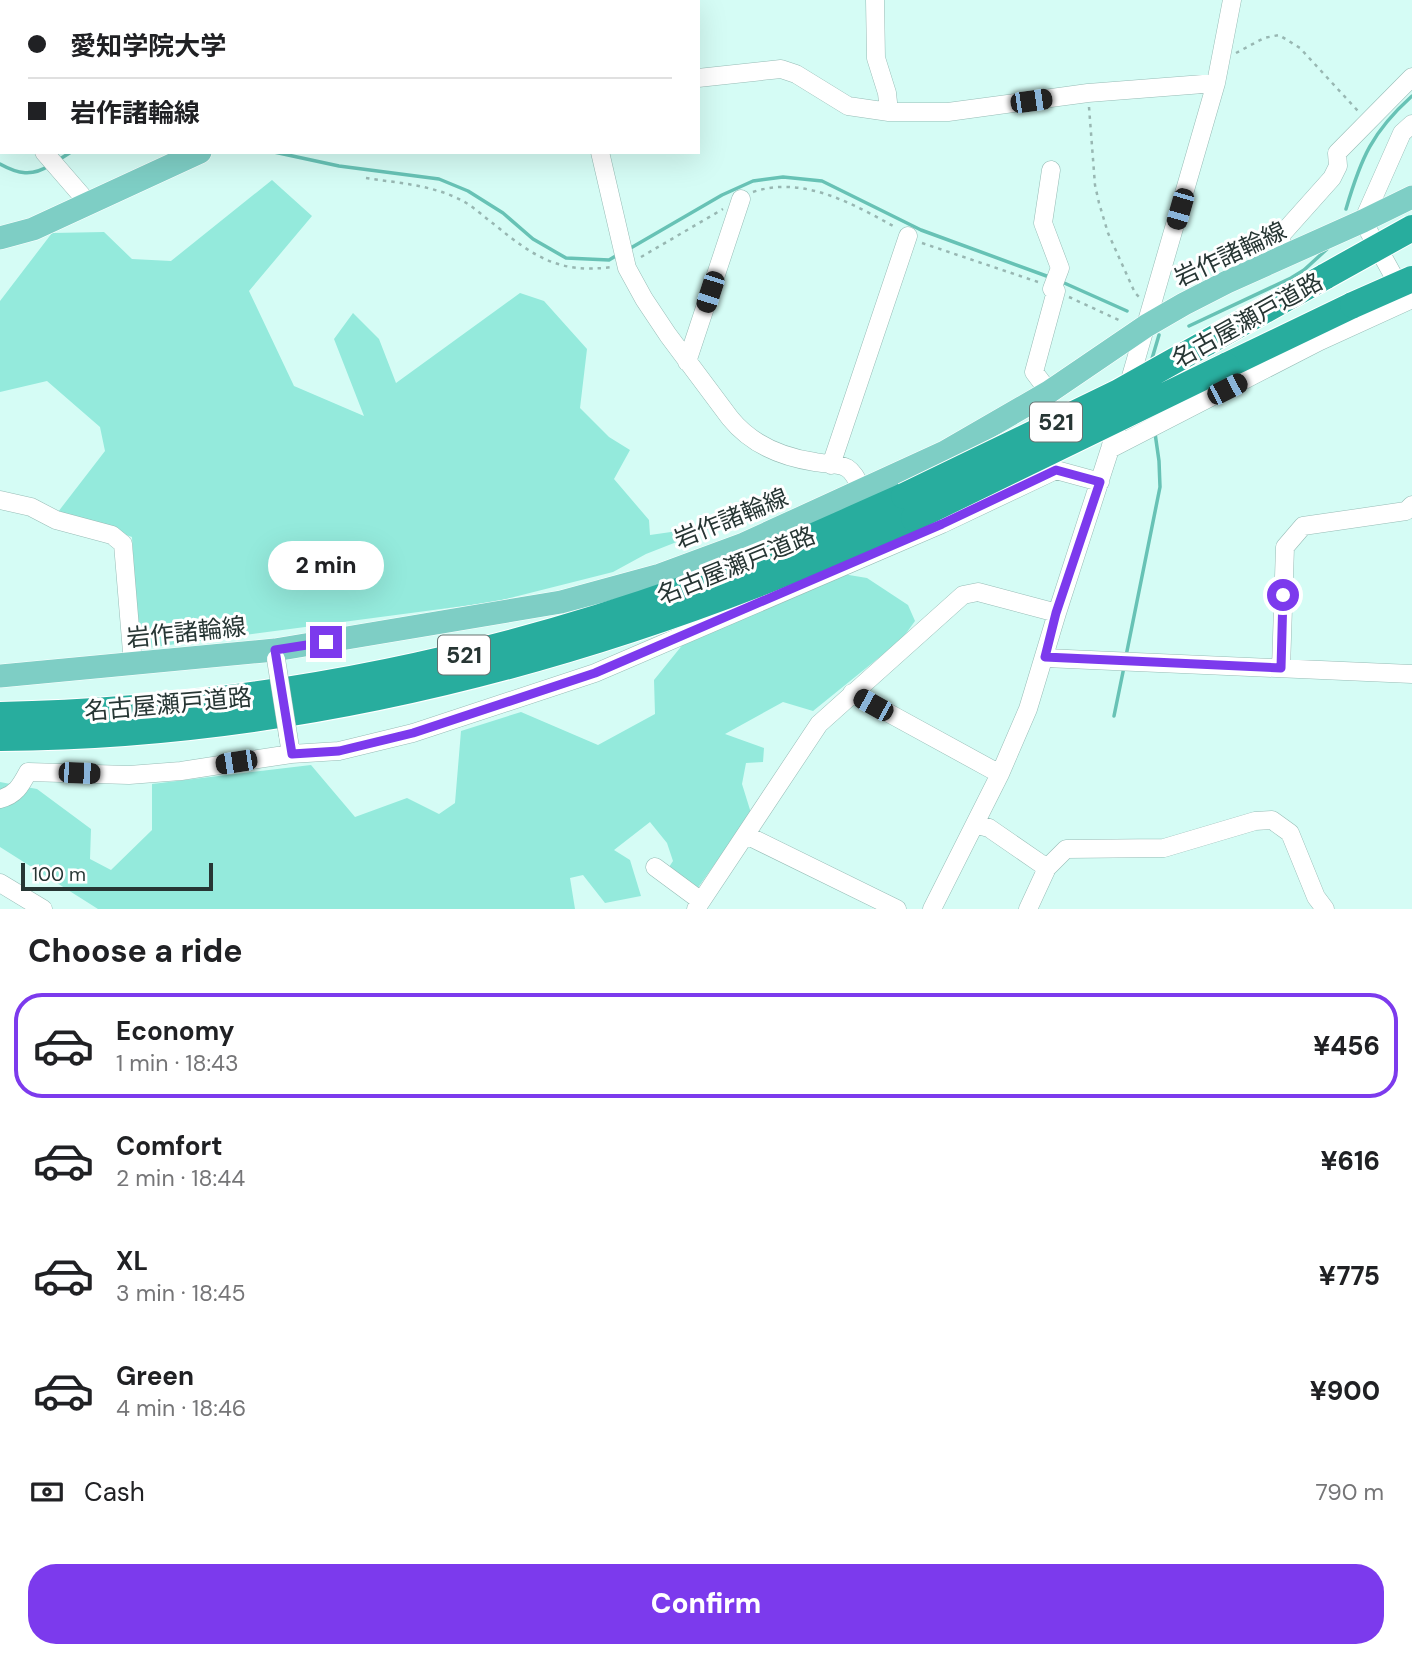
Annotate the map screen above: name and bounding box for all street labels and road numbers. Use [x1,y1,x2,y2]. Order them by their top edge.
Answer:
street label: 岩作諸輪線 [1169,215,1291,293]
street label: 名古屋瀬戸道路 [1166,266,1328,374]
road number: 521 [1030,402,1082,442]
street label: 岩作諸輪線 [670,481,792,555]
street label: 名古屋瀬戸道路 [652,519,820,611]
street label: 岩作諸輪線 [125,610,247,654]
road number: 521 [438,636,490,674]
street label: 名古屋瀬戸道路 [83,681,253,727]

